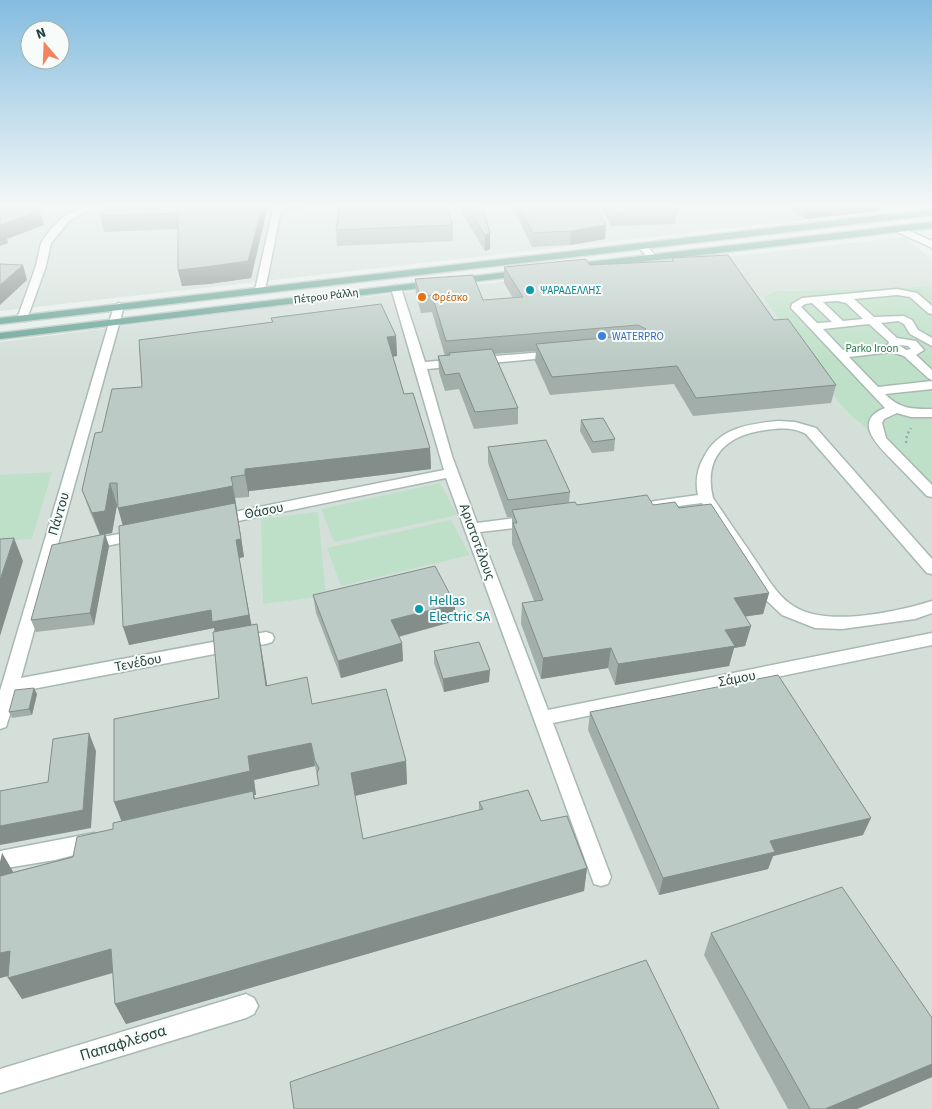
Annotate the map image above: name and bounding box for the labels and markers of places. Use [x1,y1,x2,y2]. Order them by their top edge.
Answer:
place label: ΨΑΡΑΔΕΛΛΗΣ [540,283,602,298]
marker: ΨΑΡΑΔΕΛΛΗΣ [524,284,536,296]
place label: Φρέσκο [432,290,468,305]
marker: Φρέσκο [416,291,428,303]
place label: WATERPRO [612,329,664,344]
marker: WATERPRO [596,330,608,342]
place label: Hellas Electric SA [429,591,491,627]
marker: Hellas Electric SA [413,603,425,615]

